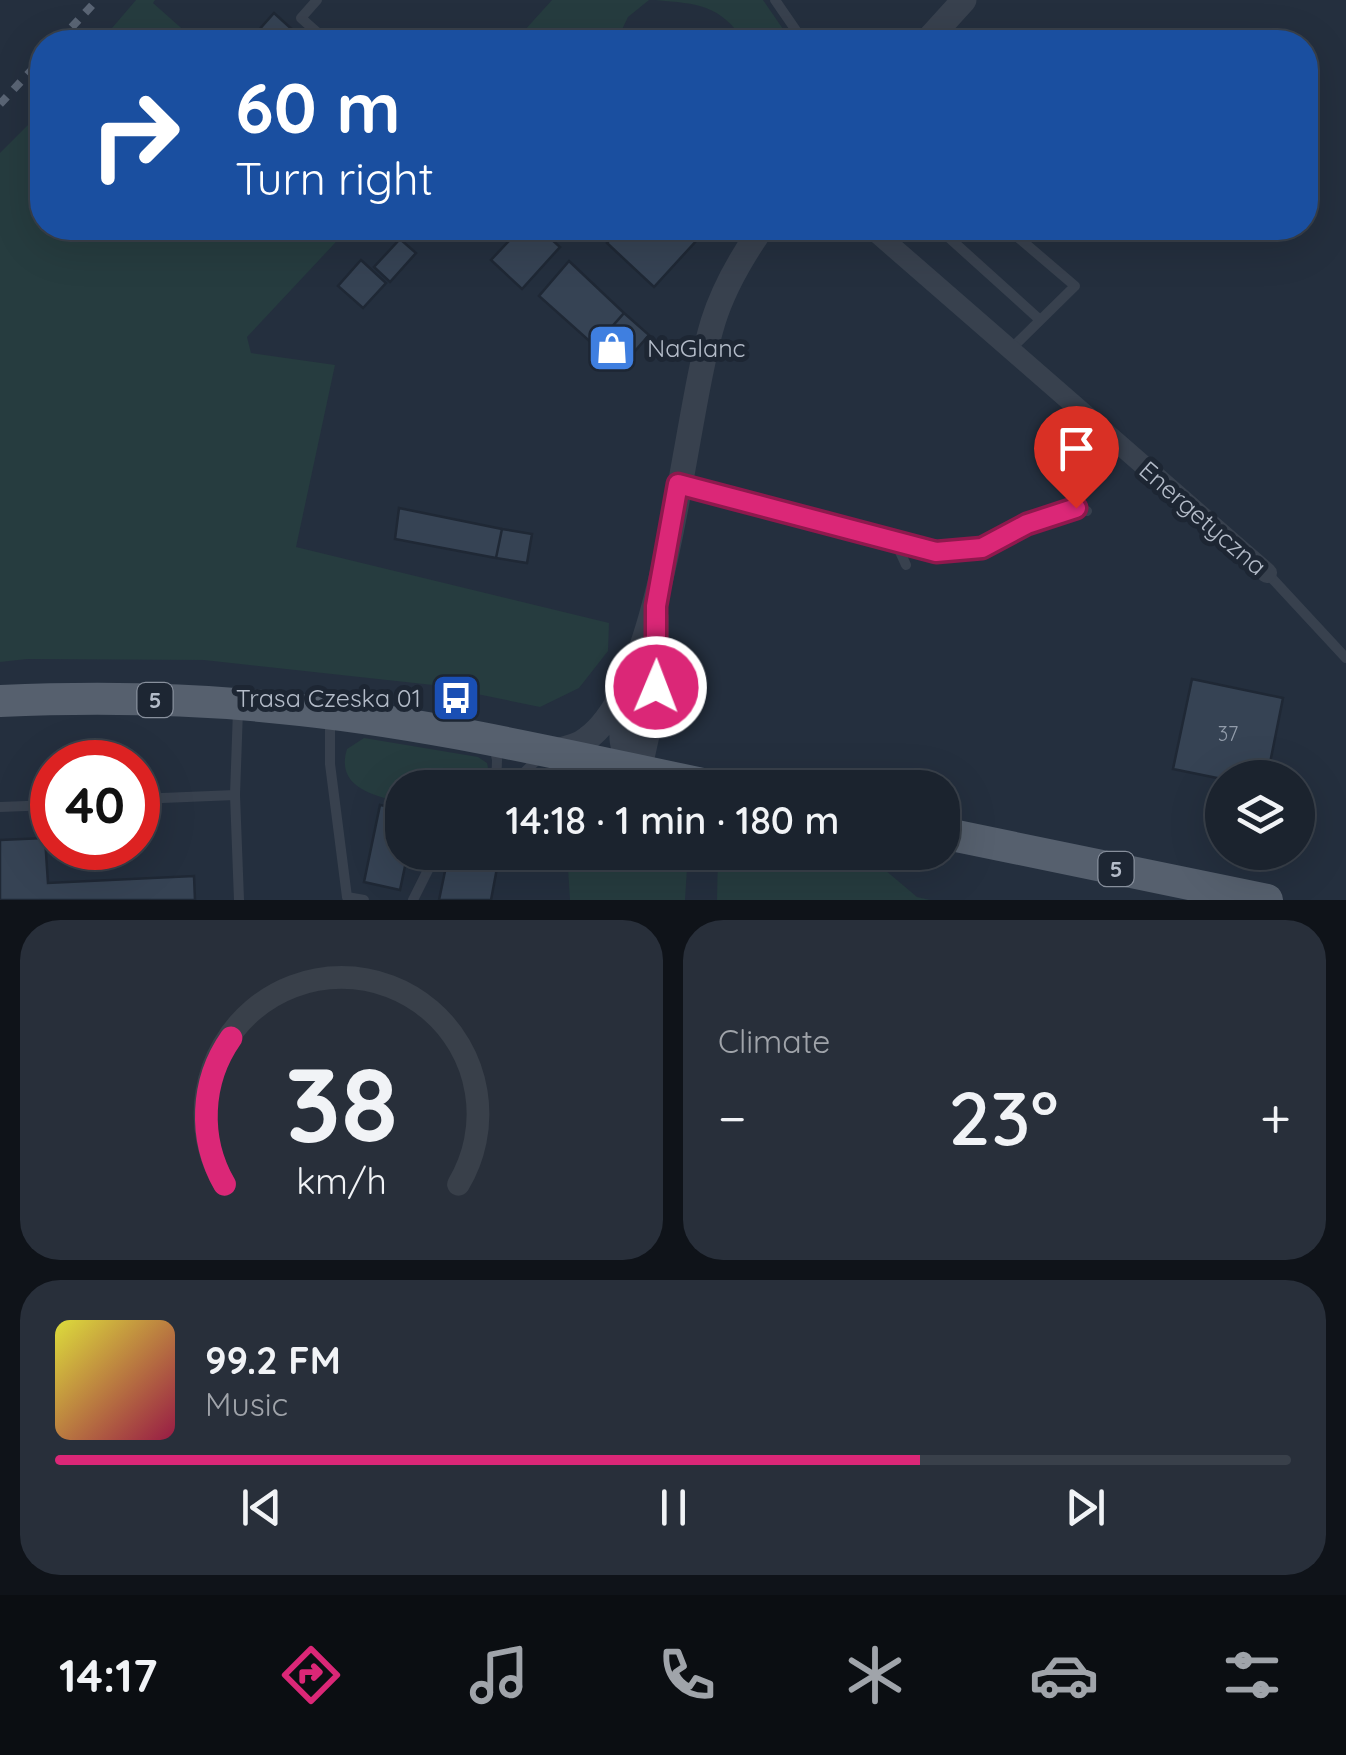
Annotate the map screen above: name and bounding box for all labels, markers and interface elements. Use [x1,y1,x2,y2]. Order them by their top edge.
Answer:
text: 60 m [235,63,401,151]
icon: right [70,70,200,200]
text: Turn right [235,150,434,206]
shop icon: NaGlanc [586,322,638,374]
place label: NaGlanc [647,332,746,363]
pin [1034,406,1119,509]
icon: arrive [1049,421,1104,476]
street label: Energetyczna [1133,454,1273,581]
position arrow [604,635,708,739]
bus stop icon: Trasa Czeska 01 [430,672,482,724]
place label: Trasa Czeska 01 [236,682,421,713]
road number: 5 [138,683,172,717]
house number: 37 [1218,721,1238,746]
speed limit sign: 40 [30,740,160,870]
map controls [1205,760,1315,870]
button: layers [1205,760,1315,870]
text: 14:18 · 1 min · 180 m [506,796,839,844]
road number: 5 [1098,852,1134,886]
text: Climate [718,1021,830,1061]
text: 38 [285,1038,398,1168]
text: 23° [948,1070,1058,1164]
text: − [718,1083,747,1152]
text: + [1260,1083,1291,1152]
text: km/h [296,1158,387,1203]
text: 99.2 FM [205,1336,341,1384]
text: Music [205,1384,288,1424]
icon: previous [234,1480,289,1535]
icon: pause [646,1480,701,1535]
icon: next [1058,1480,1113,1535]
icon: directions [276,1640,346,1710]
icon: music [464,1640,534,1710]
icon: phone [652,1640,722,1710]
icon: climate [840,1640,910,1710]
icon: car [1029,1640,1099,1710]
icon: filters [1217,1640,1287,1710]
text: 14:17 [59,1647,158,1703]

